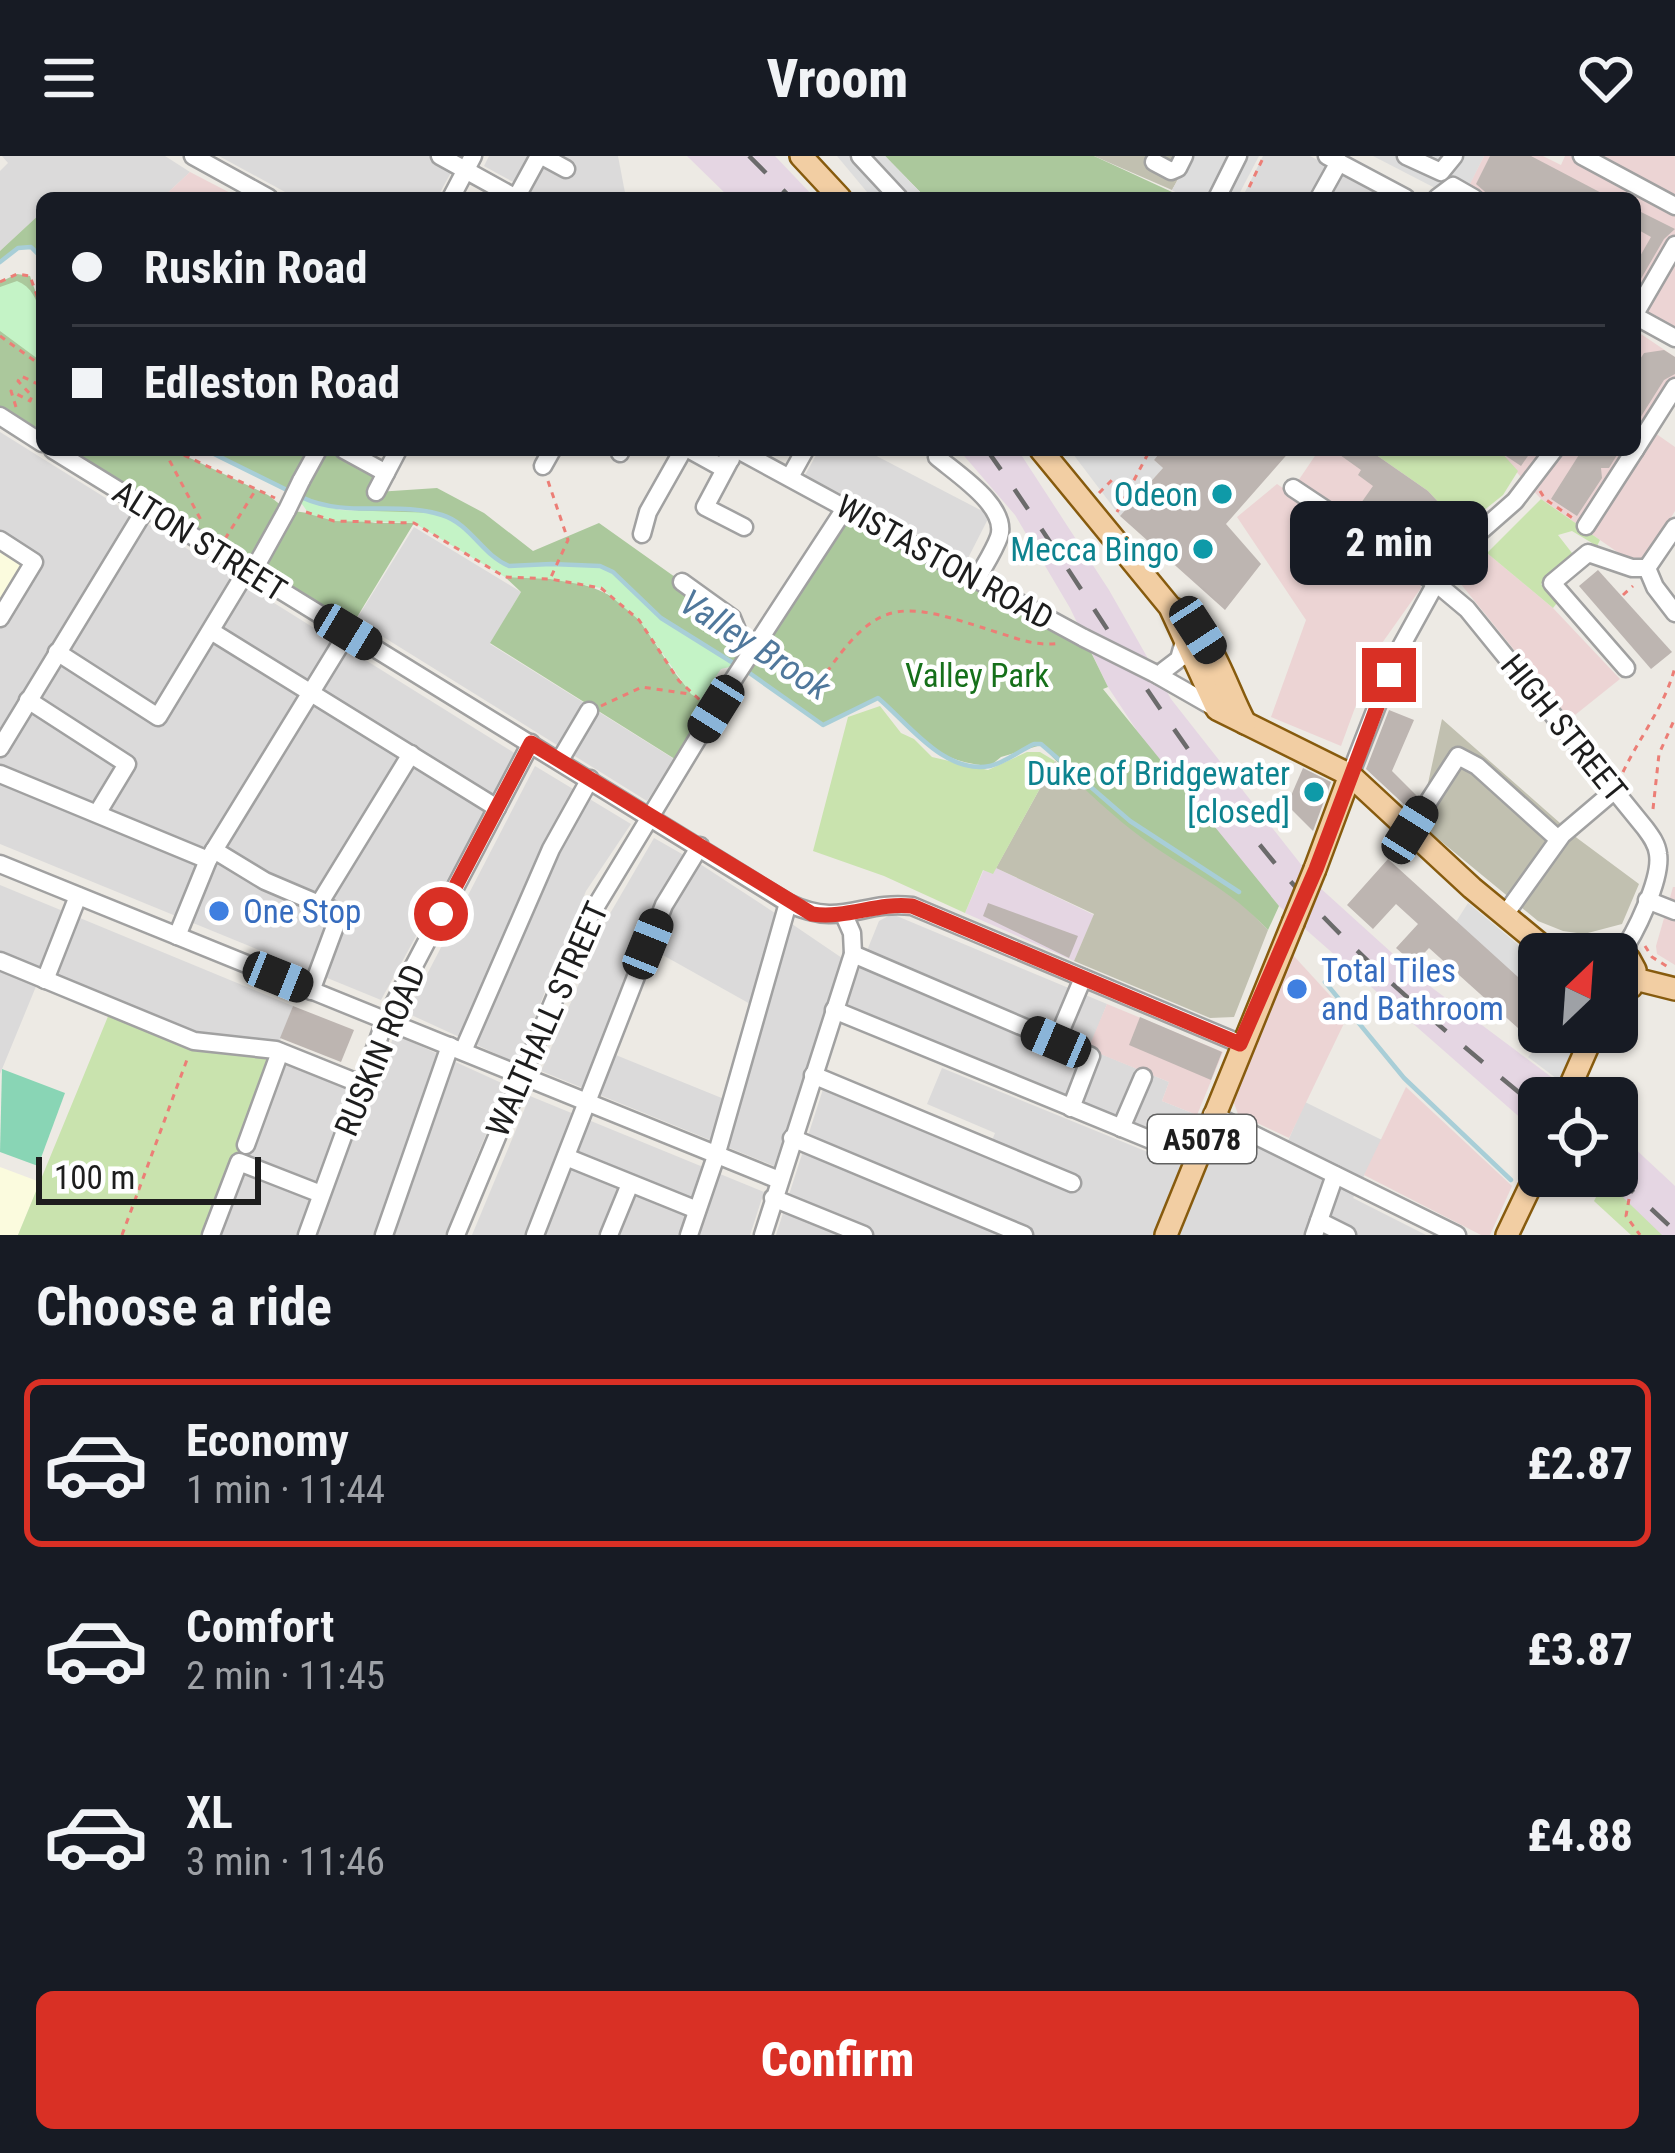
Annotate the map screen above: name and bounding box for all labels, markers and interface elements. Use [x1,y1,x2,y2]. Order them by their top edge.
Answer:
icon: menu [36,45,102,111]
icon: heart [1573,45,1639,111]
text: Vroom [767,47,908,110]
text: Ruskin Road [144,241,368,294]
text: Edleston Road [144,356,400,409]
street label: ALTON STREET [106,472,294,610]
place label: Odeon [1114,475,1198,514]
marker: Odeon [1209,481,1235,507]
street label: WISTASTON ROAD [830,486,1060,638]
callout: 2 min [1290,501,1488,585]
text: 2 min [1346,520,1432,566]
place label: Mecca Bingo [1010,530,1179,569]
marker: Mecca Bingo [1190,536,1216,562]
water label: Valley Brook [672,581,839,710]
car [1163,590,1233,670]
car [308,598,388,666]
street label: HIGH STREET [1493,646,1635,810]
route end [1362,648,1416,702]
park label: Valley Park [905,656,1049,695]
car [682,669,750,749]
place label: Duke of Bridgewater [closed] [1027,754,1290,831]
marker: Duke of Bridgewater [closed] [1301,779,1327,805]
car [1376,790,1444,870]
route start [414,887,468,941]
place label: One Stop [243,892,361,931]
street label: WALTHALL STREET [478,896,616,1142]
marker: One Stop [206,898,232,924]
car [618,904,678,984]
north arrow [1518,933,1638,1053]
map controls [1518,933,1638,1197]
car [238,947,318,1007]
place label: Total Tiles and Bathroom [1321,951,1504,1028]
street label: RUSKIN ROAD [326,958,434,1142]
marker: Total Tiles and Bathroom [1284,976,1310,1002]
car [1016,1011,1096,1073]
button: locate [1518,1077,1638,1197]
road number: A5078 [1148,1115,1256,1163]
scale bar [36,1151,261,1204]
text: 100 m [54,1158,135,1197]
text: Choose a ride [36,1275,332,1338]
icon: car [42,1409,150,1517]
text: Economy [186,1414,349,1467]
text: £2.87 [1527,1437,1633,1490]
text: 1 min · 11:44 [186,1467,385,1513]
icon: car [42,1595,150,1703]
text: Comfort [186,1600,334,1653]
text: £3.87 [1527,1623,1633,1676]
text: 2 min · 11:45 [186,1653,385,1699]
icon: car [42,1781,150,1889]
text: XL [186,1786,233,1839]
text: £4.88 [1527,1809,1633,1862]
text: 3 min · 11:46 [186,1839,385,1885]
button: Confirm [36,1991,1639,2129]

